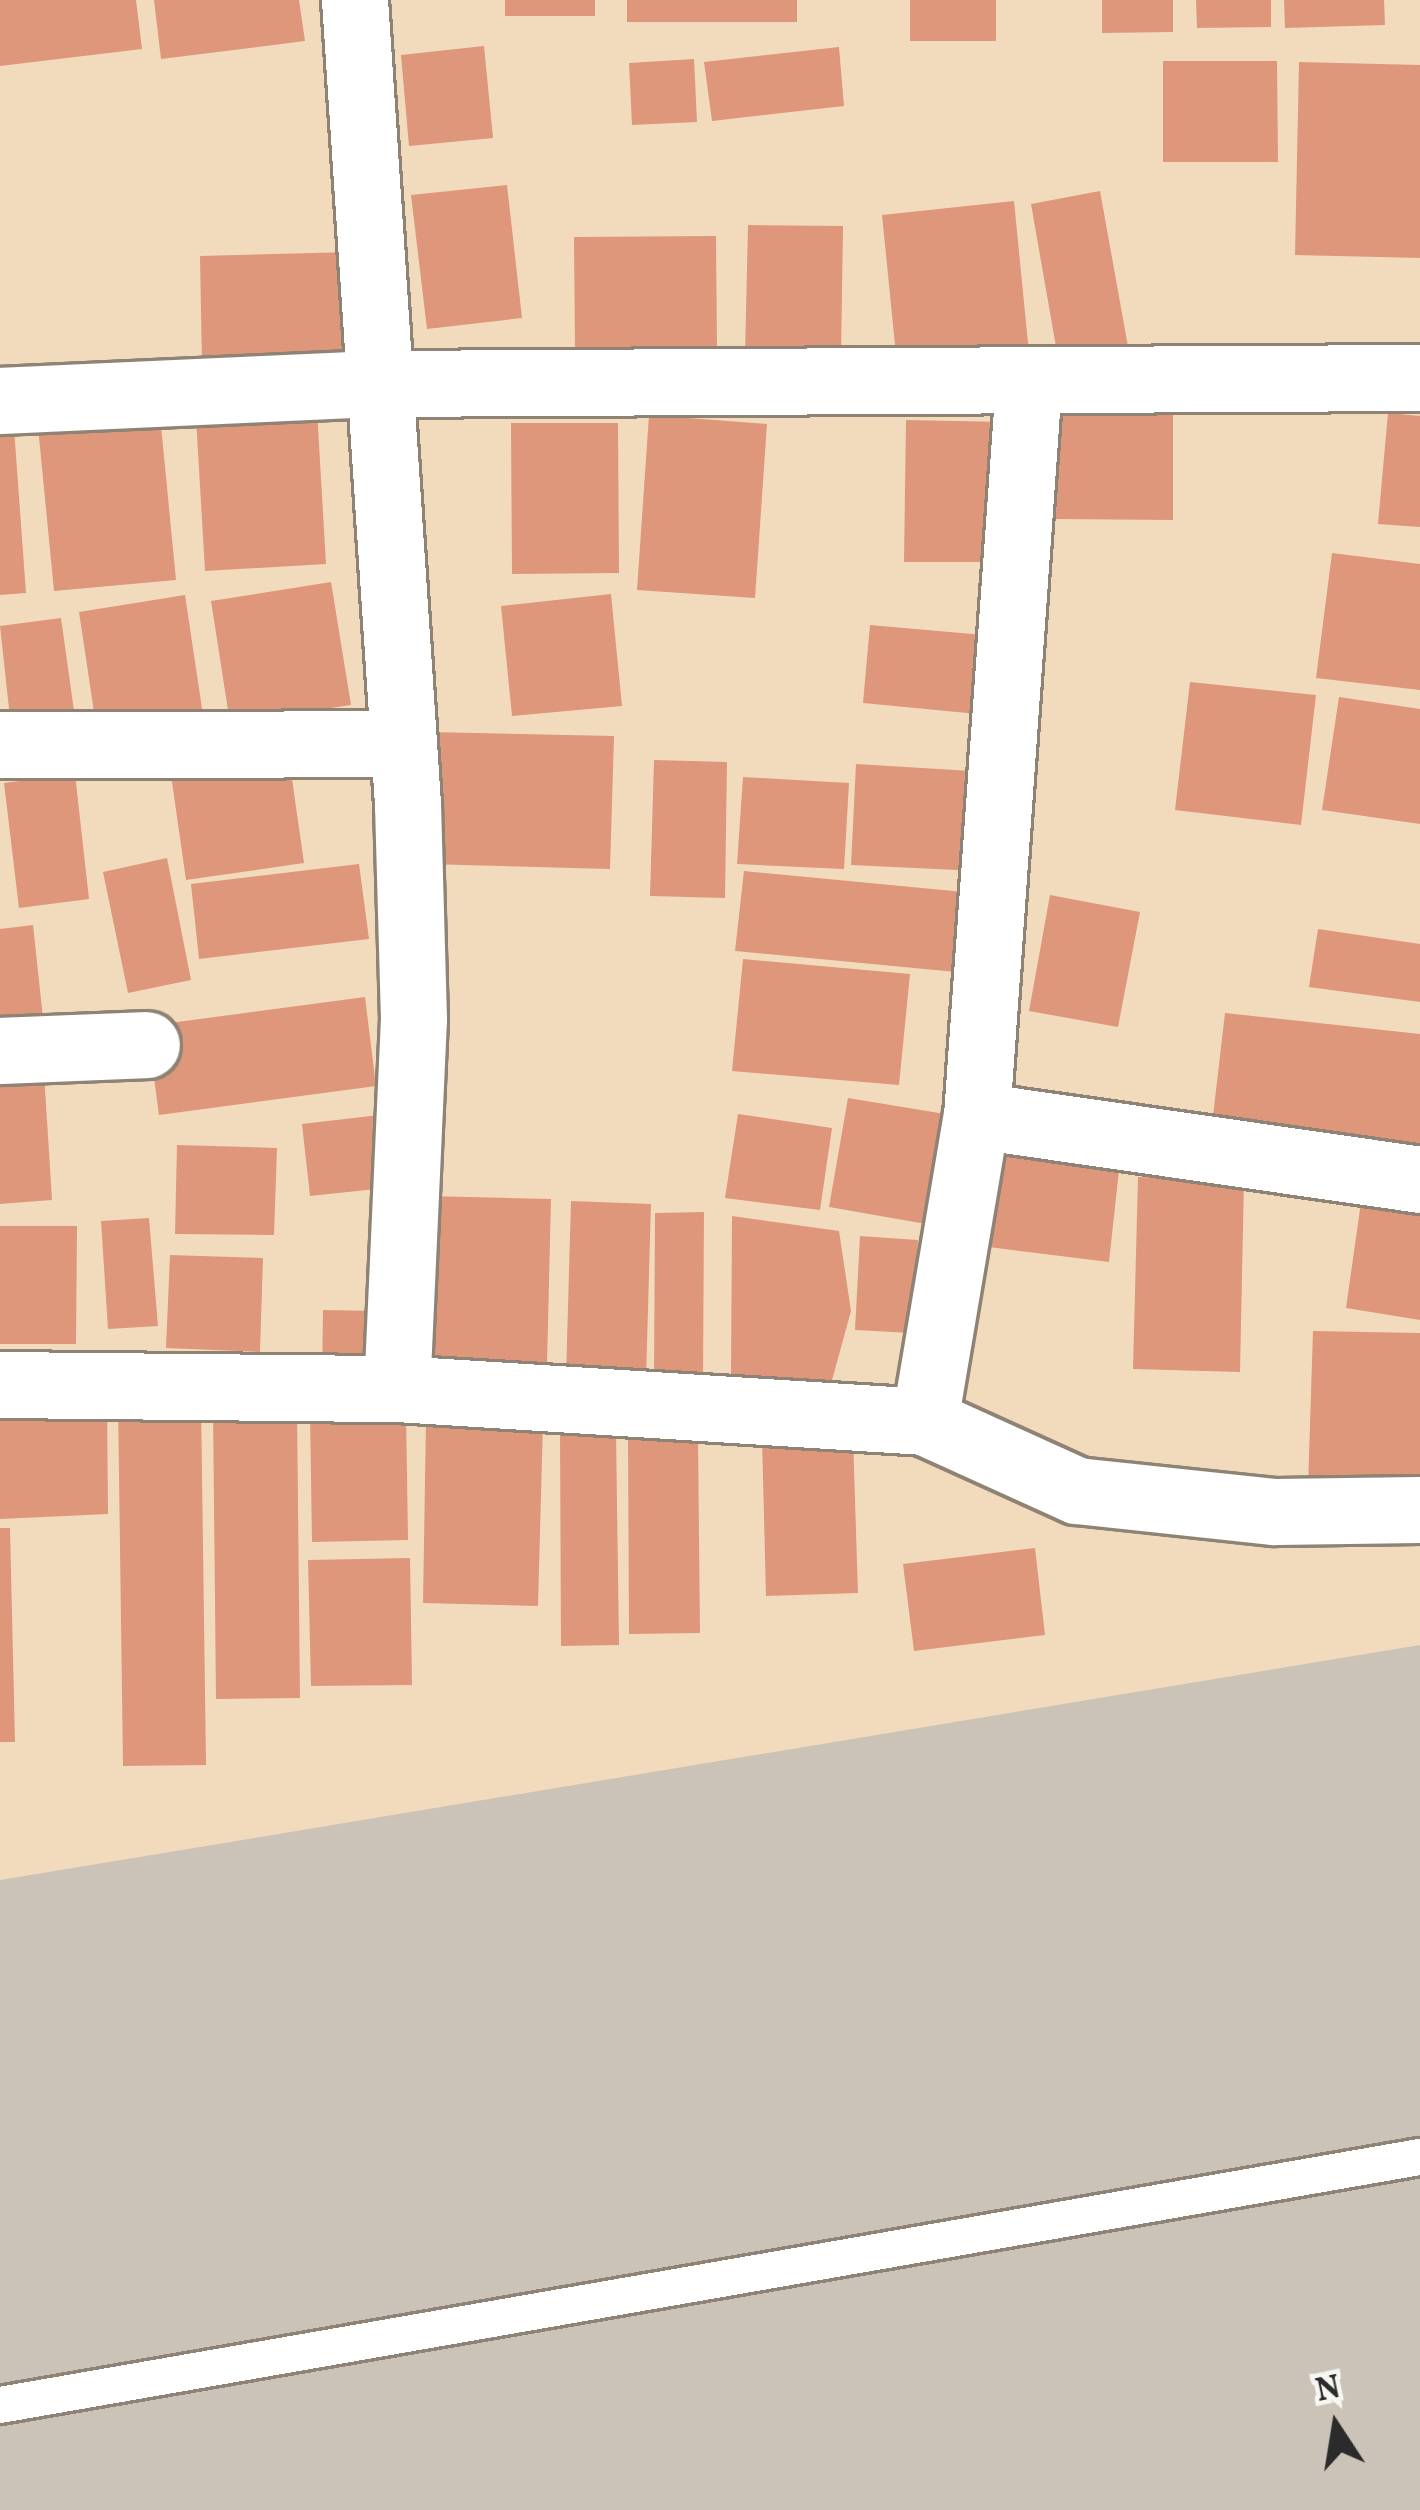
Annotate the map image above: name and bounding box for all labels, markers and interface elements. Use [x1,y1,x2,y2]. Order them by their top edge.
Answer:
north arrow [1276,2366,1396,2486]
text: N [1312,2366,1345,2416]

